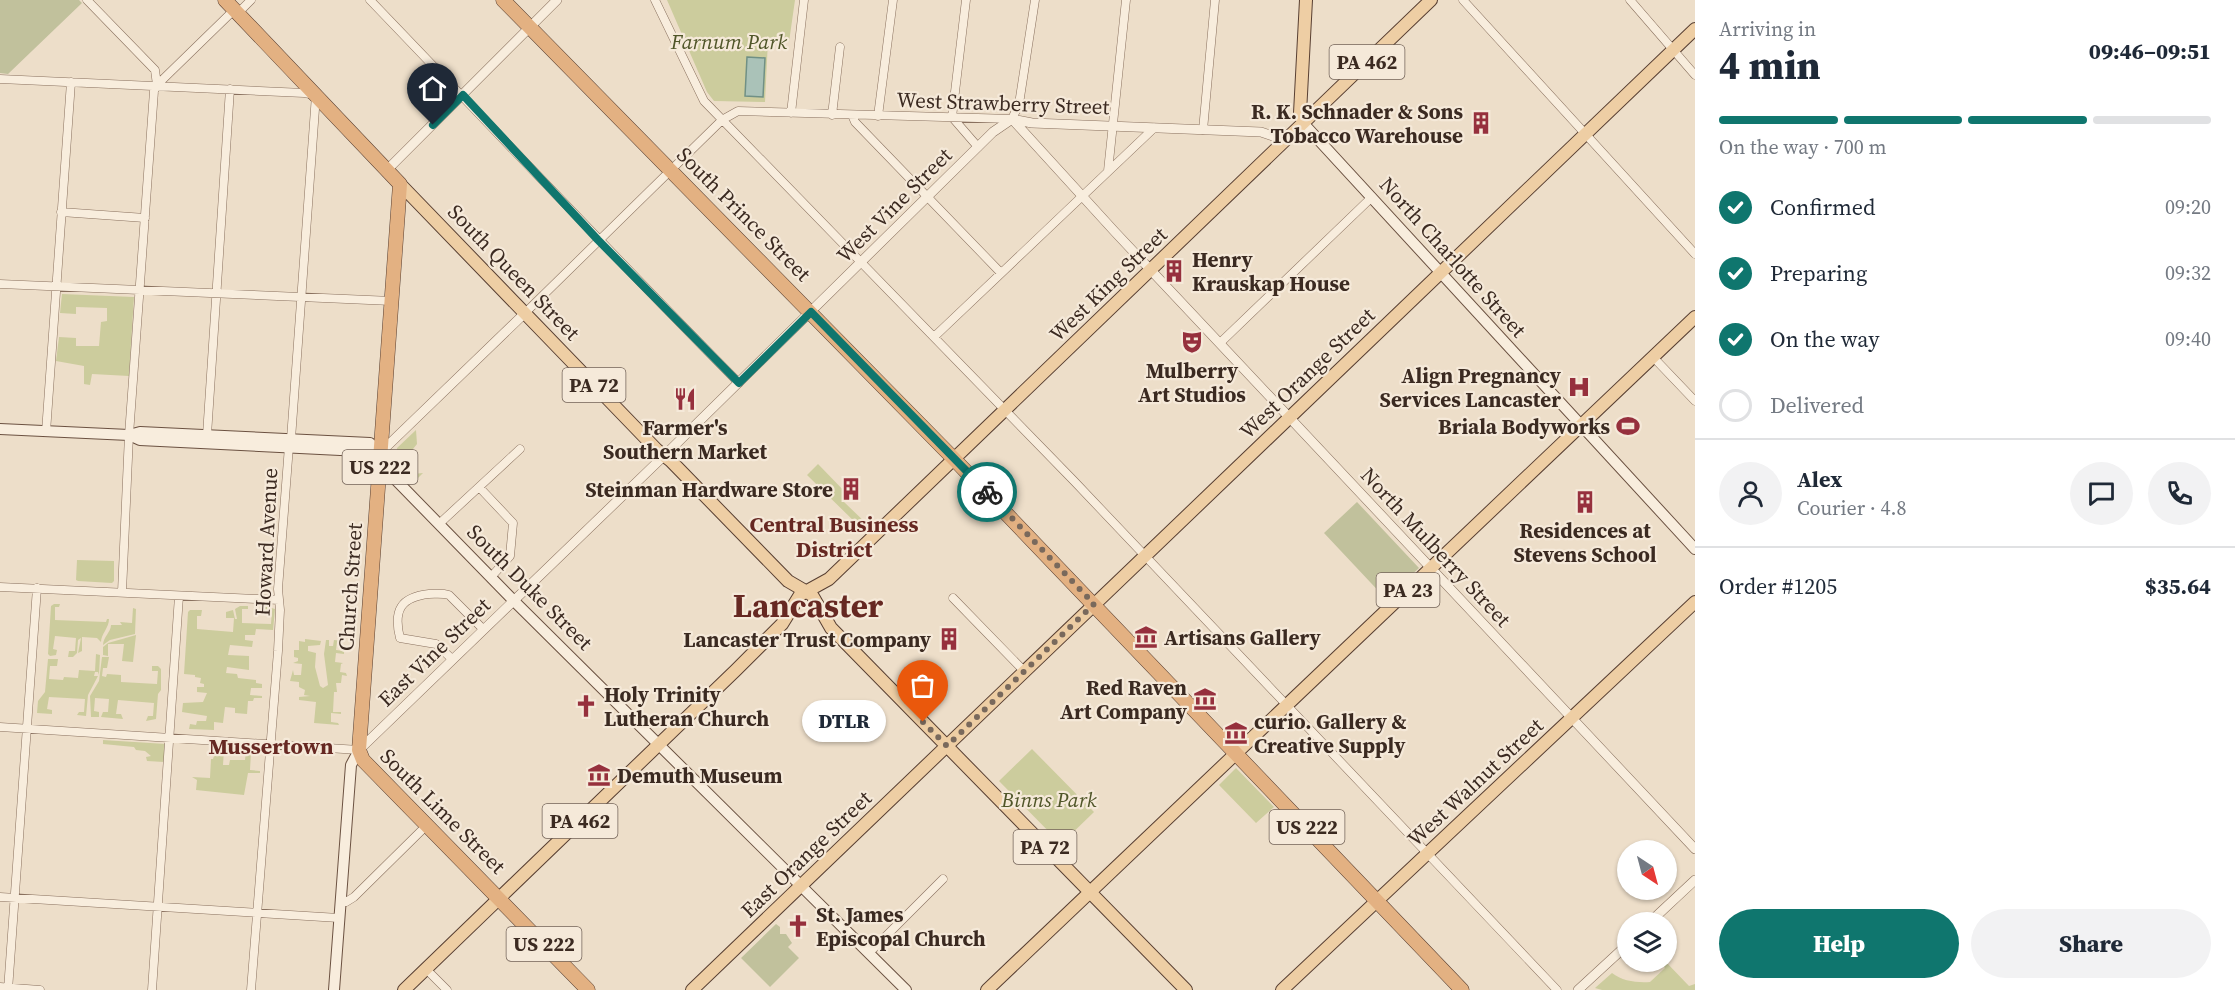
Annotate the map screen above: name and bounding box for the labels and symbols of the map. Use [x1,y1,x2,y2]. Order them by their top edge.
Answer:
park label: Farnum Park [670,27,787,56]
road number: PA 462 [1330,45,1404,79]
pin [407,63,458,125]
street label: West Strawberry Street [896,85,1110,121]
place label: R. K. Schnader & Sons Tobacco Warehouse [1251,97,1463,150]
building icon: R. K. Schnader & Sons Tobacco Warehouse [1468,110,1494,136]
street label: South Prince Street [671,141,818,288]
street label: West Vine Street [830,141,958,269]
street label: North Charlotte Street [1373,170,1533,344]
street label: South Queen Street [441,198,587,347]
street label: West King Street [1043,220,1173,348]
place label: Henry Krauskap House [1192,245,1350,298]
building icon: Henry Krauskap House [1161,258,1187,284]
street label: West Orange Street [1233,301,1381,445]
theatre icon: Mulberry Art Studios [1179,329,1205,355]
place label: Mulberry Art Studios [1138,356,1246,409]
place label: Align Pregnancy Services Lancaster [1380,361,1562,414]
road number: PA 72 [562,368,626,402]
hospital icon: Align Pregnancy Services Lancaster [1566,374,1592,400]
restaurant icon: Farmer's Southern Market [672,386,698,412]
place label: Briala Bodyworks [1438,412,1610,441]
place label: Farmer's Southern Market [603,413,767,466]
sports icon: Briala Bodyworks [1615,413,1641,439]
road number: US 222 [342,450,418,484]
street label: North Mulberry Street [1354,461,1518,633]
courier [957,462,1017,522]
street label: Howard Avenue [248,467,284,617]
place label: Steinman Hardware Store [585,475,833,504]
building icon: Steinman Hardware Store [838,476,864,502]
building icon: Residences at Stevens School [1572,489,1598,515]
district label: Central Business District [749,509,919,564]
place label: Residences at Stevens School [1513,516,1657,569]
street label: South Duke Street [461,518,599,656]
street label: Church Street [331,522,369,652]
road number: PA 23 [1376,573,1440,607]
district label: Lancaster [733,583,884,628]
street label: East Vine Street [371,591,497,713]
place label: Artisans Gallery [1164,623,1322,652]
museum icon: Artisans Gallery [1133,624,1159,650]
place label: Lancaster Trust Company [683,625,932,654]
building icon: Lancaster Trust Company [936,626,962,652]
pin [897,660,948,722]
place label: Red Raven Art Company [1060,673,1188,726]
place label: Holy Trinity Lutheran Church [604,680,769,733]
museum icon: Red Raven Art Company [1192,686,1218,712]
church icon: Holy Trinity Lutheran Church [573,693,599,719]
callout: DTLR [803,701,887,743]
place label: curio. Gallery & Creative Supply [1254,707,1407,760]
street label: West Walnut Street [1401,711,1549,853]
museum icon: curio. Gallery & Creative Supply [1223,720,1249,746]
district label: Mussertown [208,731,334,761]
street label: South Lime Street [374,742,512,880]
place label: Demuth Museum [617,761,783,790]
museum icon: Demuth Museum [586,762,612,788]
street label: East Orange Street [734,784,878,924]
park label: Binns Park [1000,785,1097,814]
road number: PA 462 [542,804,618,838]
road number: US 222 [1270,810,1344,844]
road number: PA 72 [1014,830,1076,864]
north arrow [1617,840,1677,900]
place label: St. James Episcopal Church [816,900,986,953]
church icon: St. James Episcopal Church [785,913,811,939]
road number: US 222 [506,927,582,961]

